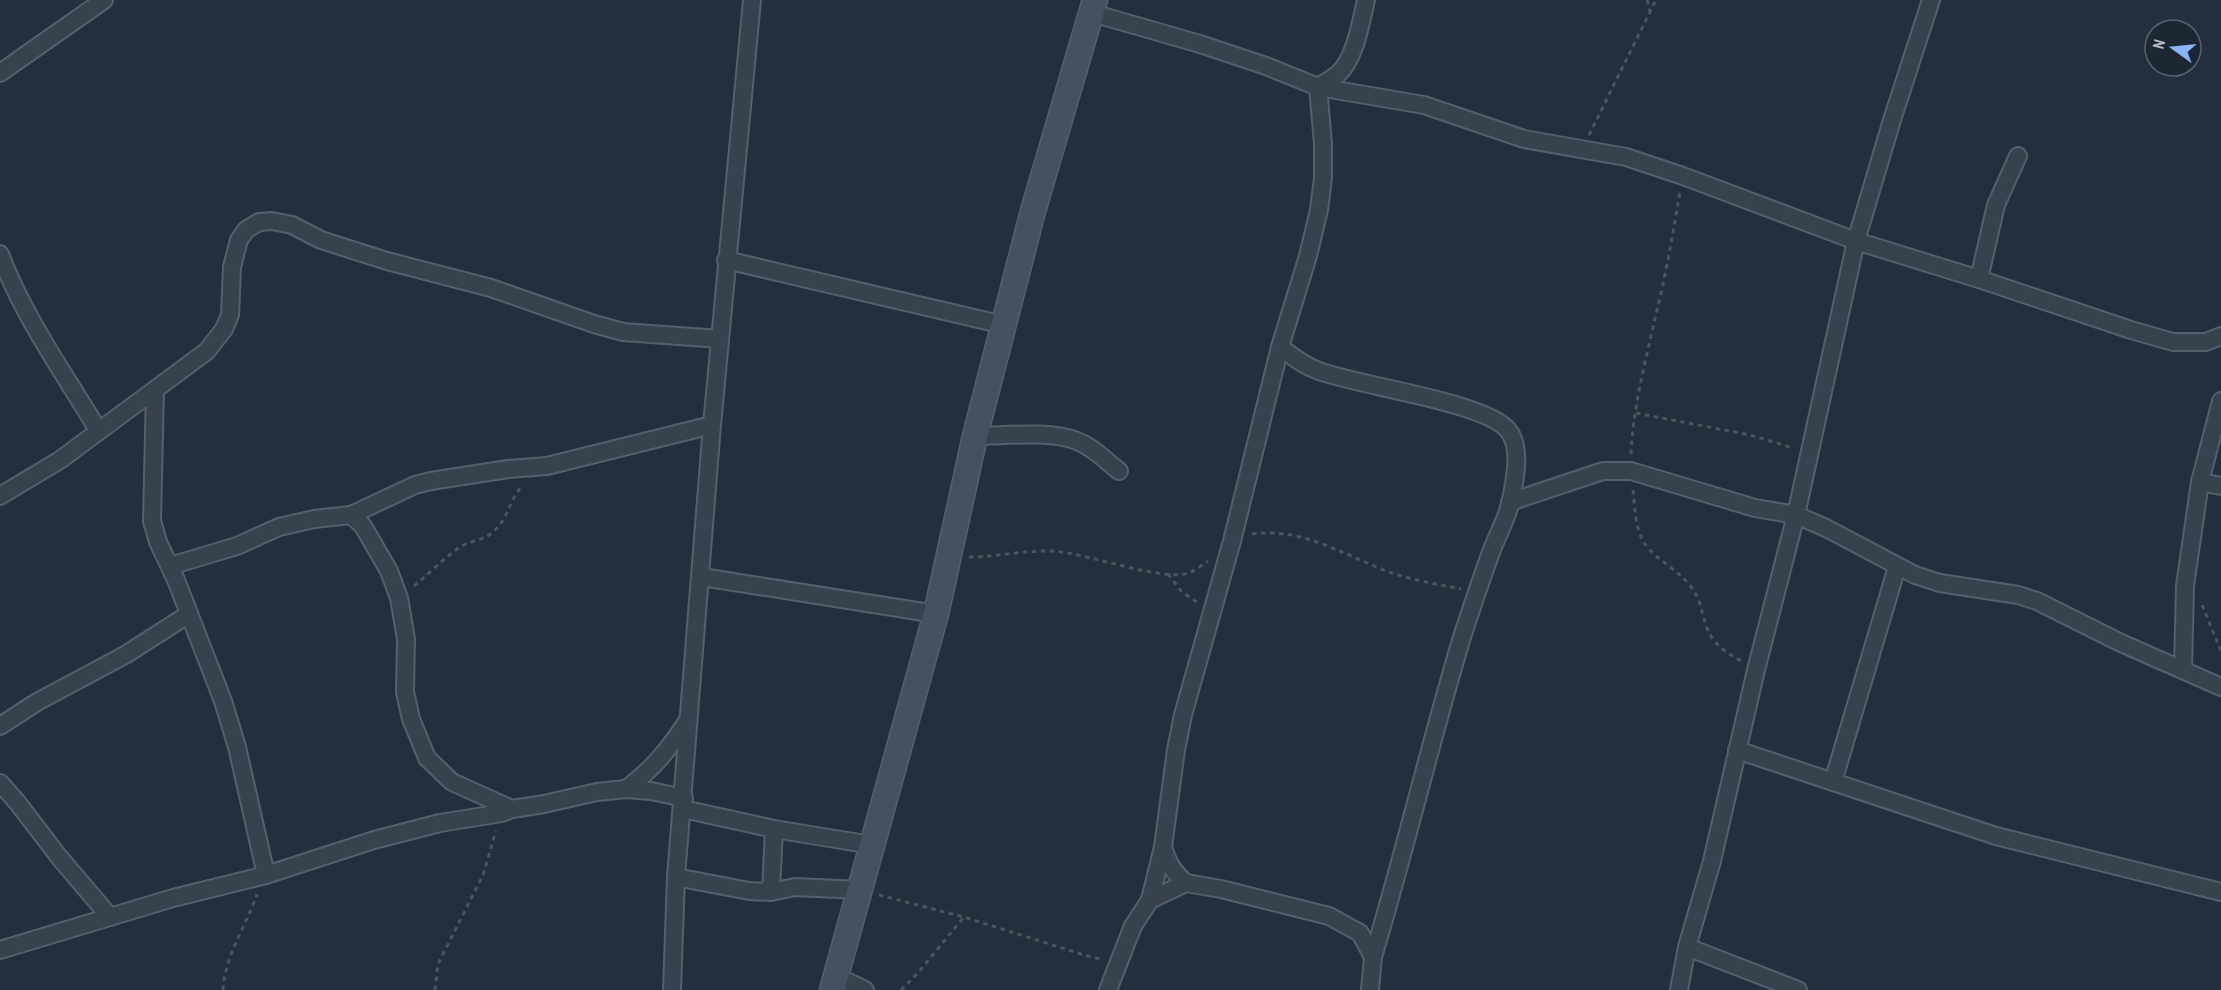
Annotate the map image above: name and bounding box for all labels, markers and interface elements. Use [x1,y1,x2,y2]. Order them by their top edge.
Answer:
north arrow [2143,18,2203,78]
text: N [2148,37,2169,51]

